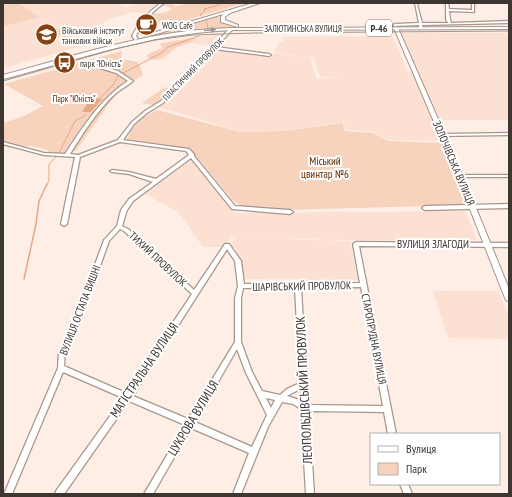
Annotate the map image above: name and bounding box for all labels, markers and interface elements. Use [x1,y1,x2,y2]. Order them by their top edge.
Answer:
cafe icon: WOG Cafe [134,12,160,38]
place label: WOG Cafe [162,20,193,31]
road number: Р-46 [366,20,392,36]
school or university icon: Військовий інститут танкових військ [34,22,60,48]
street label: ЗАЛЮТИНСЬКА ВУЛИЦЯ [264,23,342,34]
place label: Військовий інститут танкових військ [62,25,125,46]
one-way arrow [204,26,216,33]
street label: ПЛАСТИЧНИЙ ПРОВУЛОК [160,35,226,103]
bus stop icon: парк "Юність" [51,50,77,76]
place label: парк "Юність" [80,58,122,69]
park label: Парк "Юність" [53,93,96,104]
street label: ЗОЛОЧІВСЬКА ВУЛИЦЯ [430,119,478,207]
park label: Міський цвинтар №6 [301,154,349,181]
street label: ТИХИЙ ПРОВУЛОК [126,229,190,290]
street label: ВУЛИЦЯ ЗЛАГОДИ [397,237,469,251]
street label: ВУЛИЦЯ ОСТАПА ВИШНІ [56,263,104,357]
street label: ШАРІВСЬКИЙ ПРОВУЛОК [252,278,352,294]
street label: СТАРОПРУДНА ВУЛИЦЯ [358,293,390,385]
street label: ЛЕОПОЛЬДІВСЬКИЙ ПРОВУЛОК [292,315,316,465]
street label: МАГІСТРАЛЬНА ВУЛИЦЯ [106,319,182,421]
street label: ЦУКРОВА ВУЛИЦЯ [164,377,222,459]
legend [370,433,500,485]
text: Вулиця [406,441,436,456]
text: Парк [406,461,427,476]

